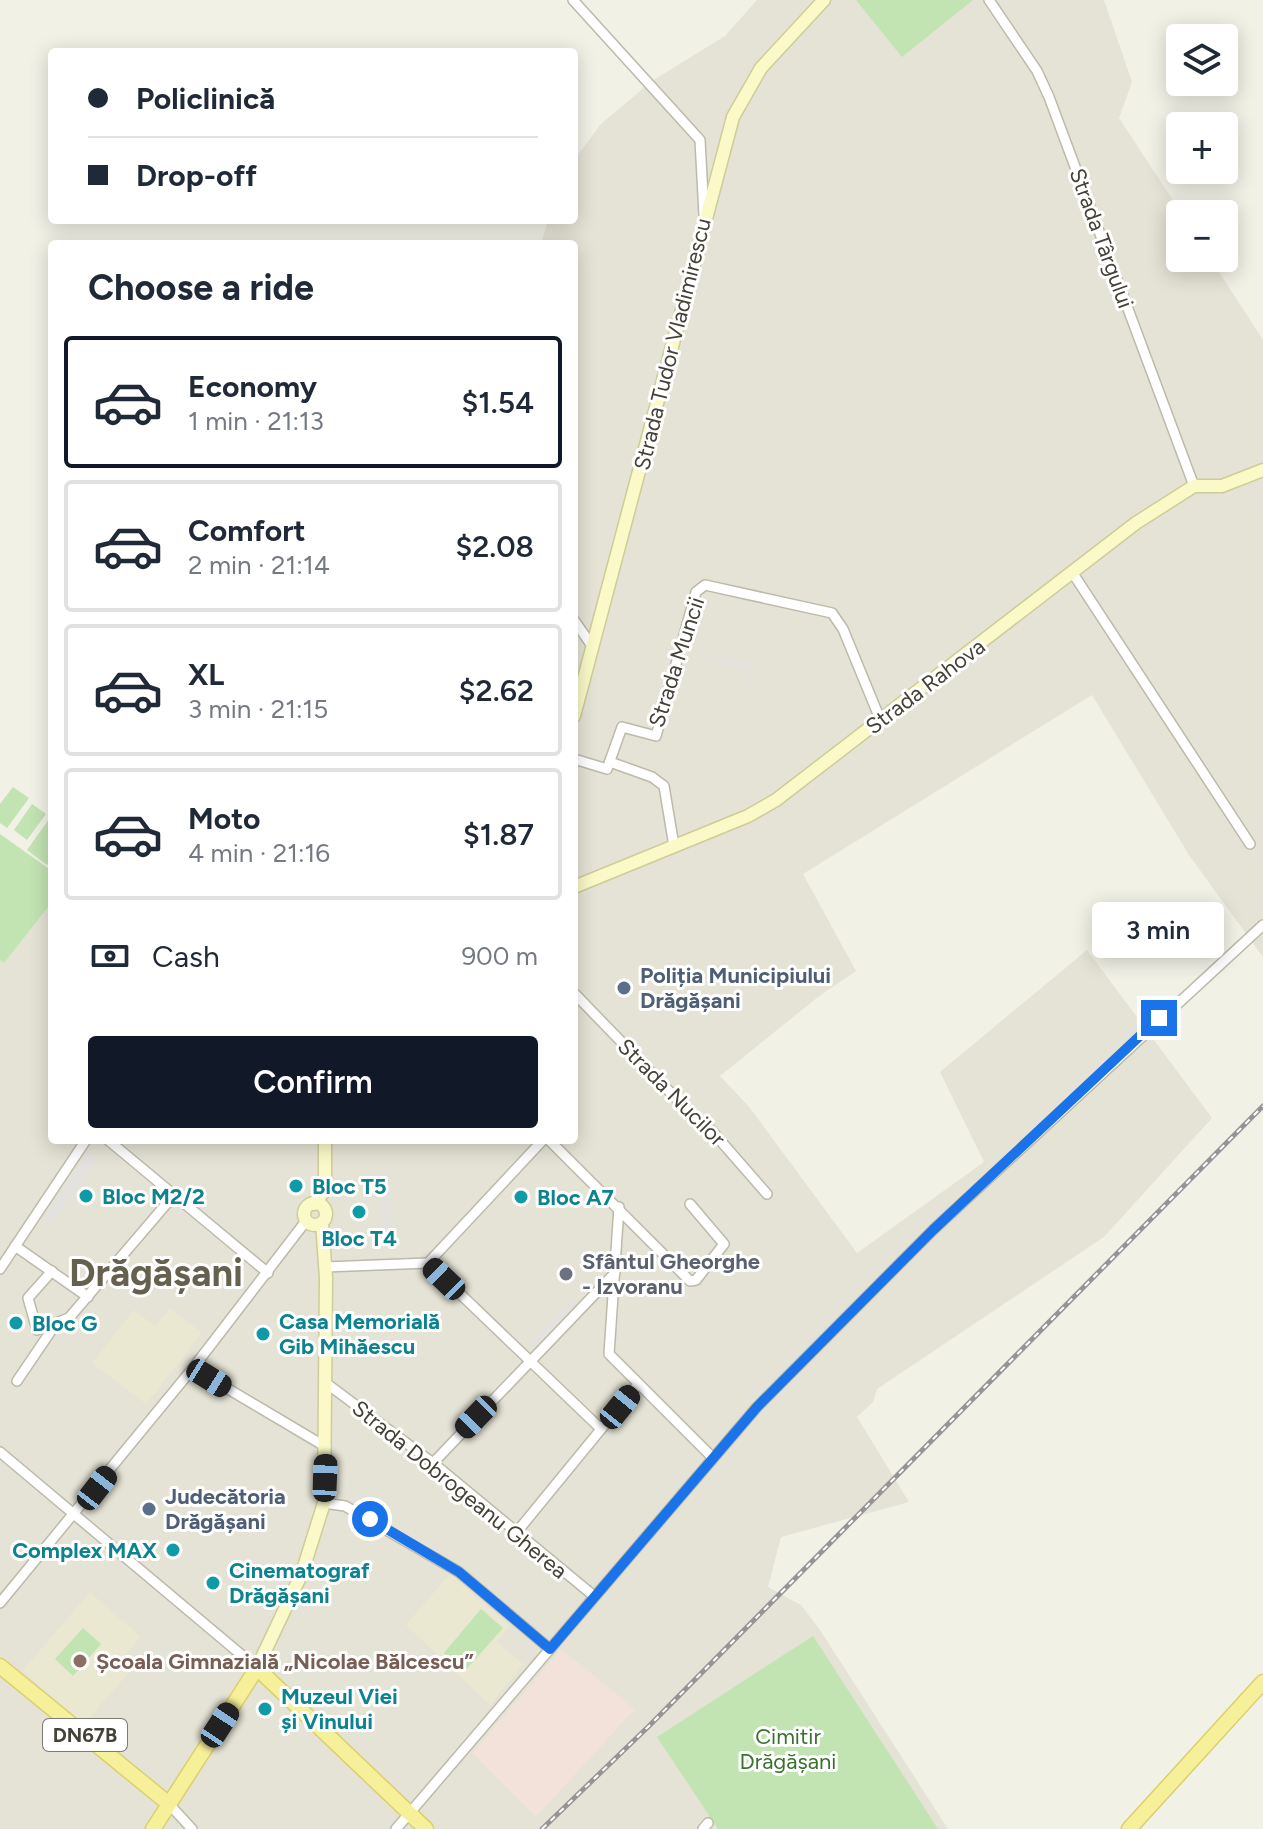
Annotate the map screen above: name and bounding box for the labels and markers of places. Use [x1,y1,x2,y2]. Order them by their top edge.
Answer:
place label: Poliția Municipiului Drăgășani [640,962,831,1014]
marker: Poliția Municipiului Drăgășani [615,979,633,997]
place label: Bloc T5 [312,1173,387,1200]
marker: Bloc T5 [287,1177,305,1195]
place label: Bloc M2/2 [102,1183,205,1210]
place label: Bloc A7 [537,1184,614,1211]
marker: Bloc M2/2 [77,1187,95,1205]
marker: Bloc A7 [512,1188,530,1206]
marker: Bloc T4 [350,1203,368,1221]
place label: Bloc T4 [321,1225,397,1252]
place label: Sfântul Gheorghe - Izvoranu [582,1248,760,1300]
marker: Sfântul Gheorghe - Izvoranu [557,1265,575,1283]
place label: Casa Memorială Gib Mihăescu [279,1308,440,1360]
place label: Bloc G [32,1310,97,1337]
marker: Bloc G [7,1314,25,1332]
marker: Casa Memorială Gib Mihăescu [254,1325,272,1343]
place label: Judecătoria Drăgășani [165,1483,286,1535]
marker: Judecătoria Drăgășani [140,1500,158,1518]
place label: Complex MAX [12,1537,157,1564]
marker: Complex MAX [164,1541,182,1559]
place label: Cinematograf Drăgășani [229,1557,370,1609]
marker: Cinematograf Drăgășani [204,1574,222,1592]
place label: Școala Gimnazială „Nicolae Bălcescu” [96,1648,474,1675]
marker: Școala Gimnazială „Nicolae Bălcescu” [71,1652,89,1670]
place label: Muzeul Viei și Vinului [281,1683,398,1735]
marker: Muzeul Viei și Vinului [256,1700,274,1718]

